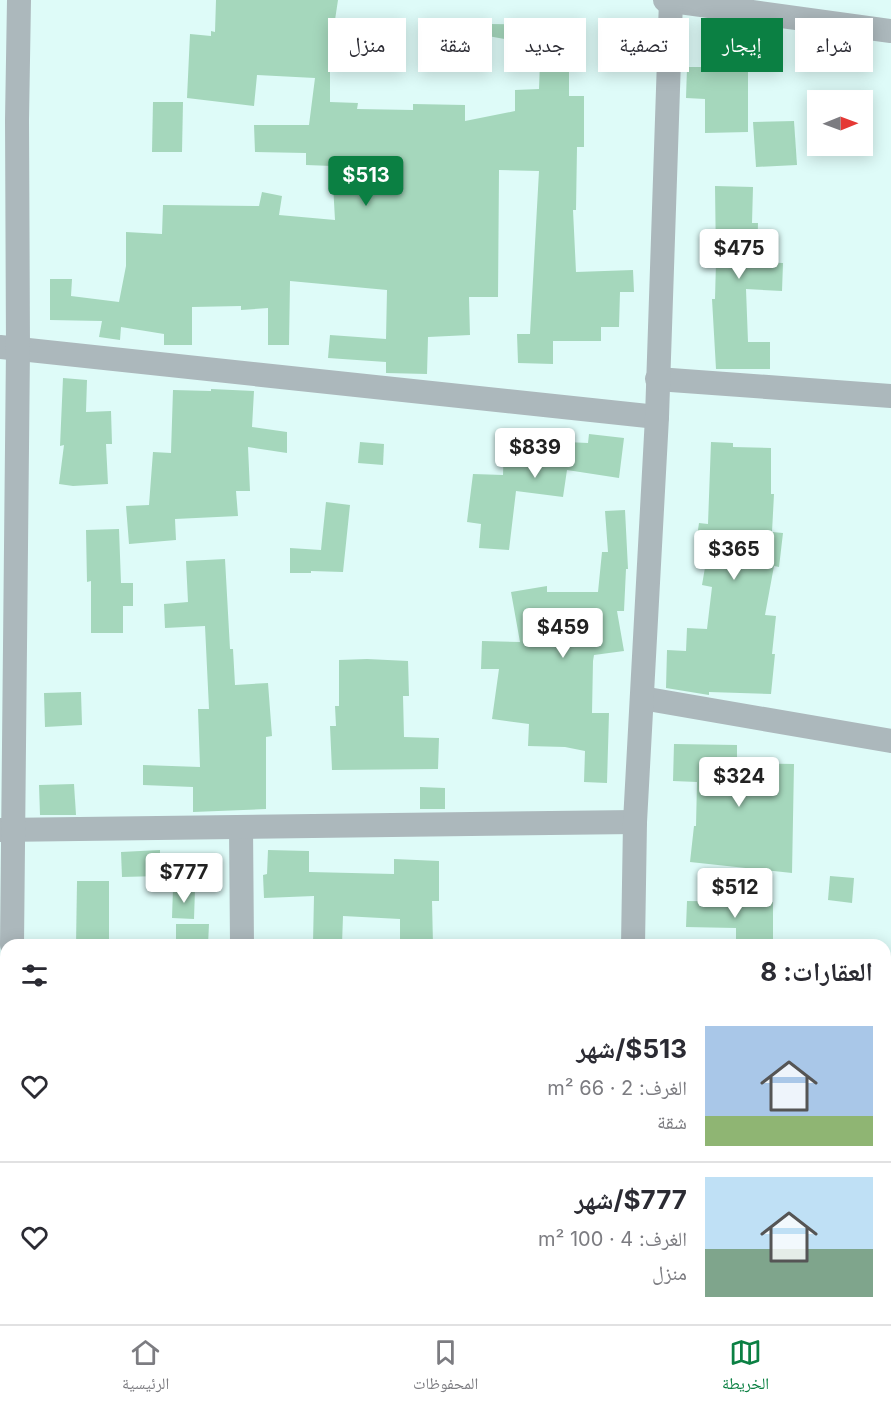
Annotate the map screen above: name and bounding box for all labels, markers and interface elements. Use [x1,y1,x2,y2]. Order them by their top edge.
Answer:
chip: منزل [328,18,406,72]
chip: شقة [418,18,492,72]
chip: جديد [504,18,586,72]
chip: تصفية [598,18,689,72]
chip: إيجار [701,18,783,72]
chip: شراء [795,18,873,72]
north arrow [807,90,873,156]
map controls [807,90,873,156]
pin: $513 [330,156,402,207]
text: $513 [342,163,390,187]
pin: $475 [703,229,775,280]
text: $475 [714,236,764,260]
pin: $839 [499,428,571,479]
text: $839 [509,435,561,459]
pin: $365 [698,530,770,581]
text: $365 [708,537,760,561]
pin: $459 [527,608,599,659]
text: $459 [537,615,589,639]
pin: $324 [703,757,775,808]
text: $324 [713,764,765,788]
pin: $777 [148,853,220,904]
text: $777 [160,860,208,884]
pin: $512 [699,868,771,919]
text: $512 [711,875,759,899]
text: العقارات: 8 [760,956,873,987]
icon: filters [18,959,51,992]
text: $513/شهر [576,1033,687,1064]
icon: home [753,1050,825,1122]
icon: heart [18,1070,51,1103]
text: الغرف: 2 · 66 m² [547,1076,687,1100]
text: شقة [657,1110,687,1134]
text: $777/شهر [575,1184,687,1215]
icon: home [753,1201,825,1273]
icon: heart [18,1221,51,1254]
text: الغرف: 4 · 100 m² [538,1227,687,1251]
text: منزل [652,1261,687,1285]
tab: الرئيسية [122,1336,169,1399]
tab: المحفوظات [413,1336,478,1399]
tab: الخريطة [722,1336,769,1399]

